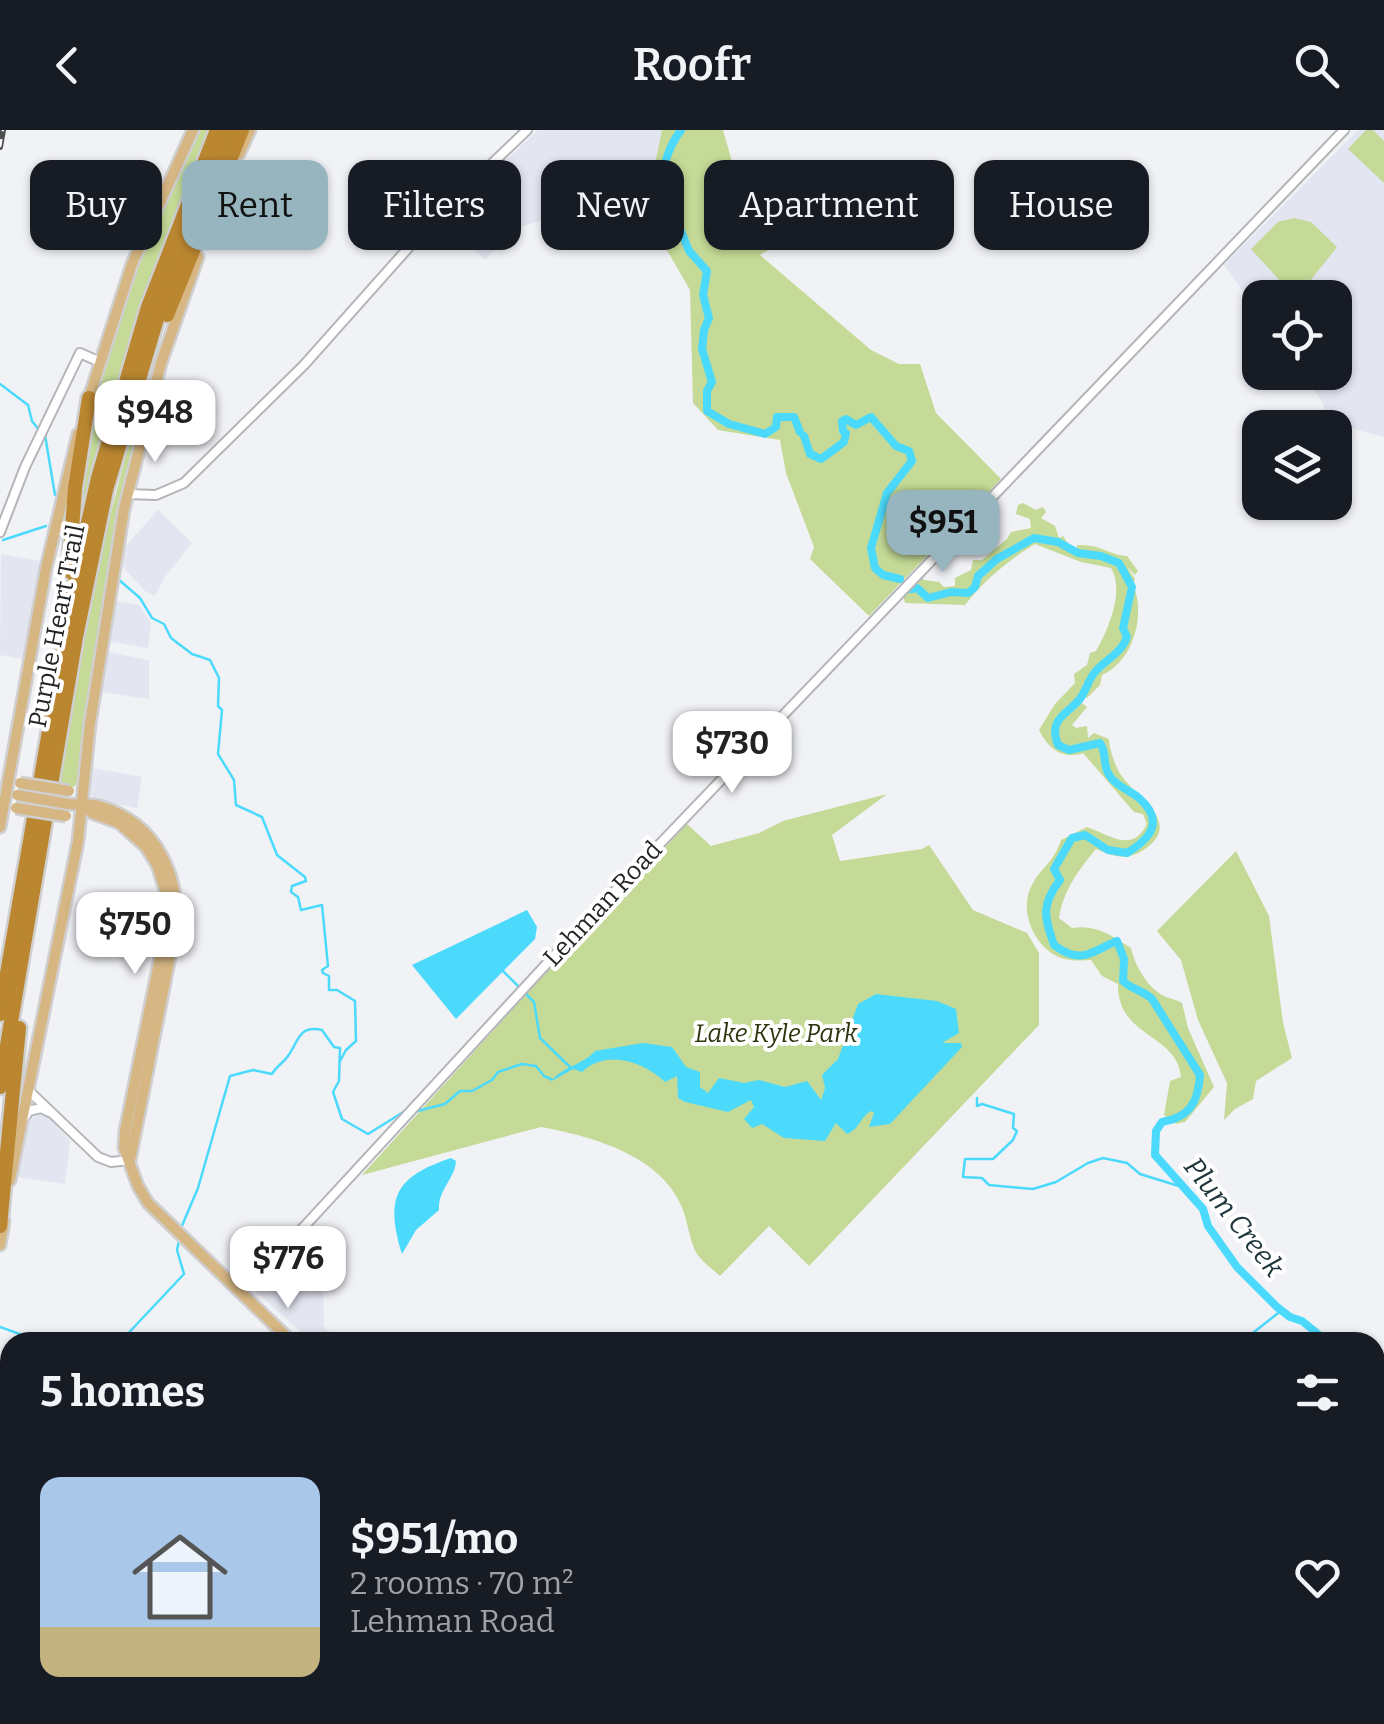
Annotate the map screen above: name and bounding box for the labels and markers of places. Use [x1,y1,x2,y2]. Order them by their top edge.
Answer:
pin: $948 [96,380,214,465]
pin: $951 [884,490,1002,575]
pin: $730 [673,711,791,796]
pin: $750 [76,892,194,977]
pin: $776 [229,1226,347,1311]

